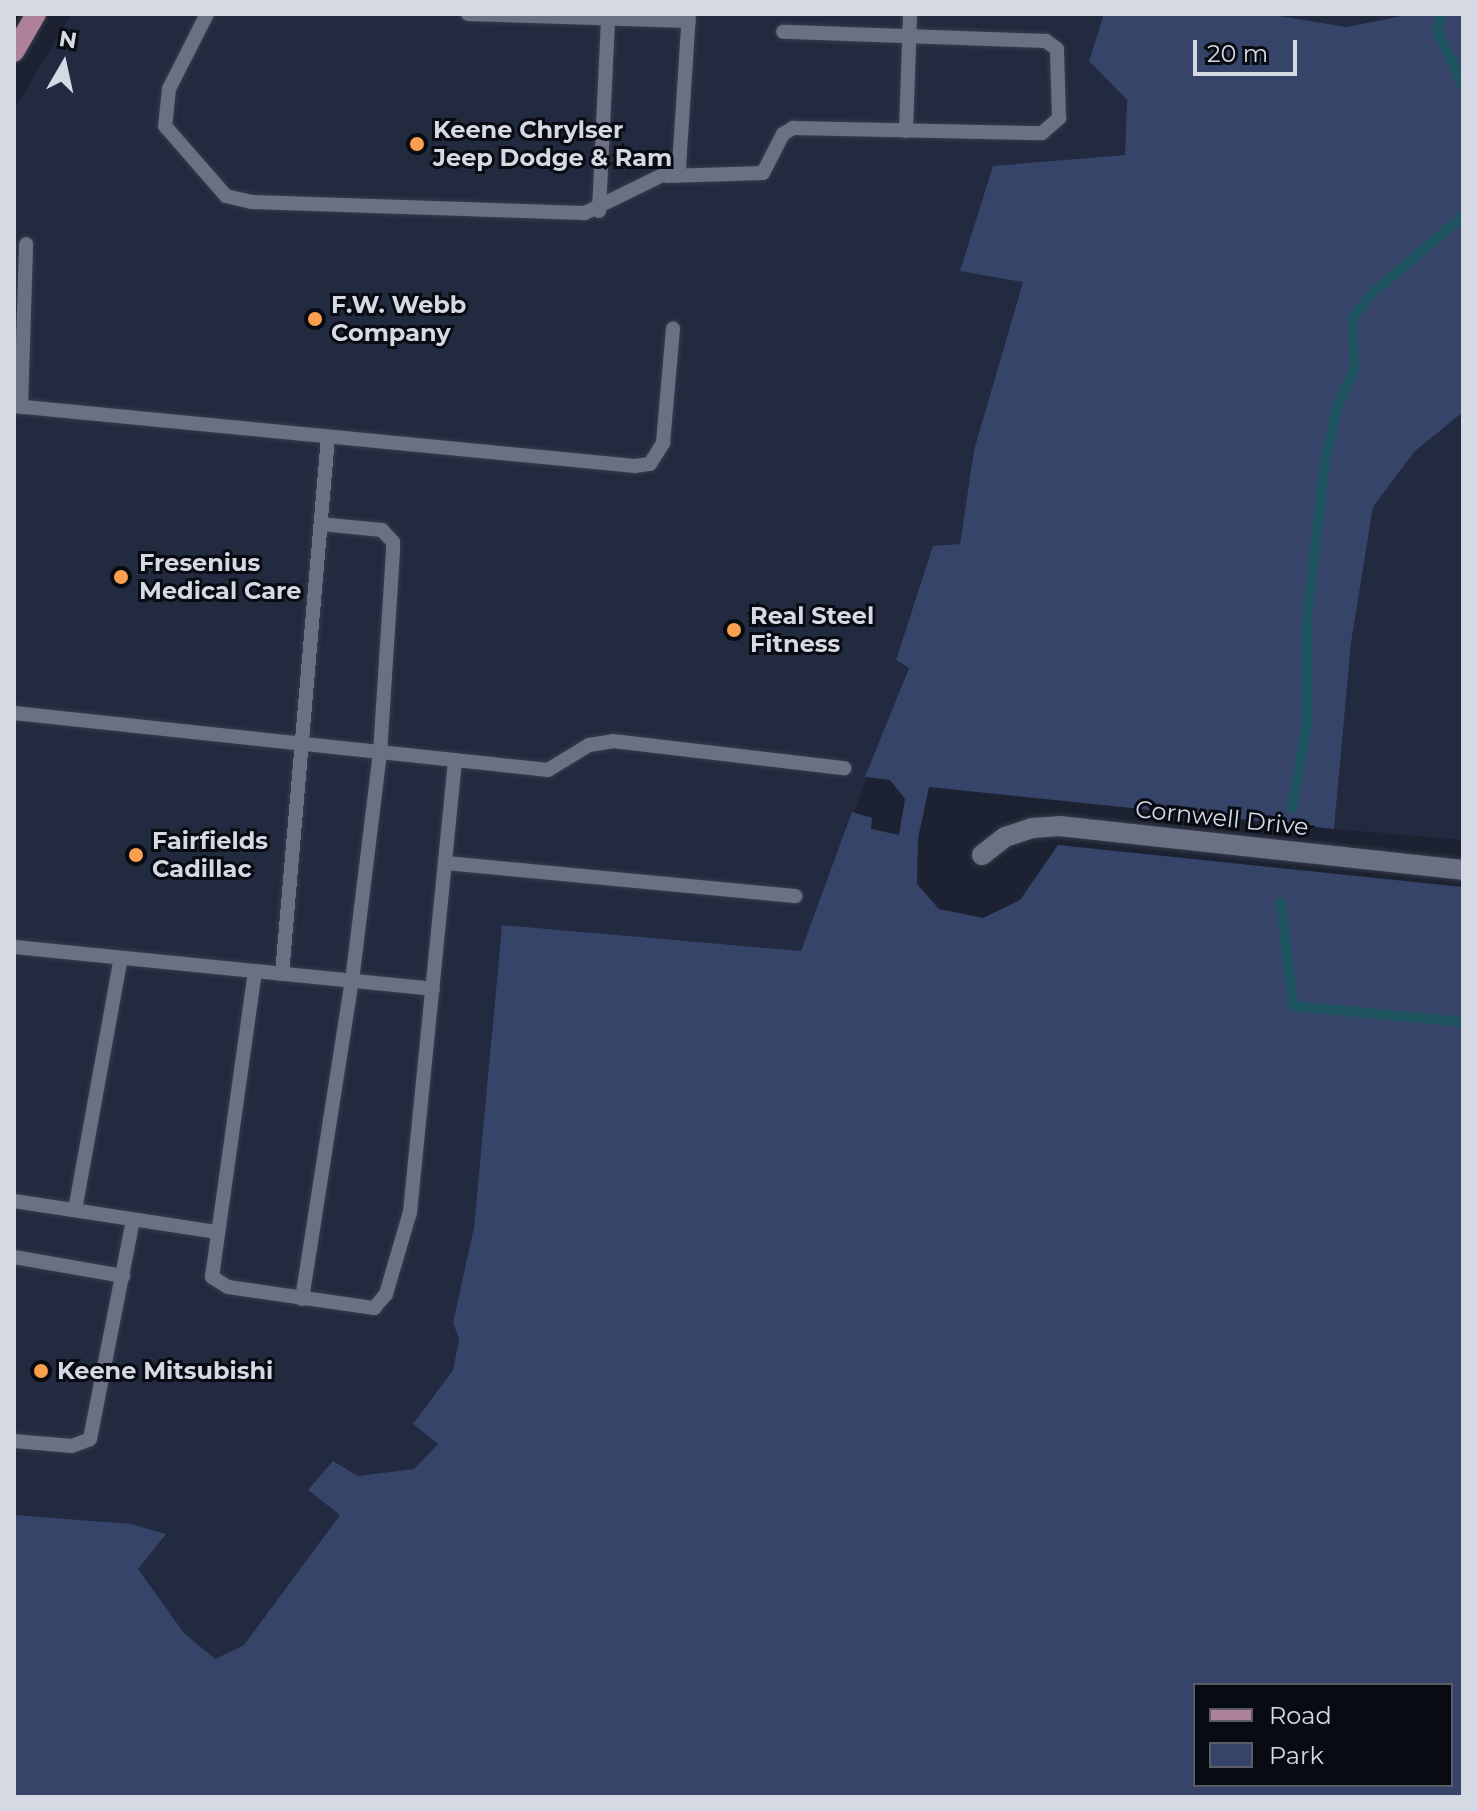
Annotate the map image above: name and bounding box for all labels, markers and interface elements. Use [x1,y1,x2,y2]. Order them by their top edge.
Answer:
north arrow [24,24,104,104]
scale bar [1197,24,1301,74]
text: N [57,25,79,55]
text: 20 m [1207,39,1268,68]
place label: Keene Chrylser Jeep Dodge & Ram [433,116,672,172]
marker: Keene Chrylser Jeep Dodge & Ram [408,135,426,153]
place label: F.W. Webb Company [331,291,466,347]
marker: F.W. Webb Company [306,310,324,328]
place label: Fresenius Medical Care [139,549,301,605]
marker: Fresenius Medical Care [110,566,132,588]
place label: Real Steel Fitness [750,602,874,658]
marker: Real Steel Fitness [725,621,743,639]
street label: Cornwell Drive [1134,795,1310,841]
place label: Fairfields Cadillac [152,827,268,883]
marker: Fairfields Cadillac [127,846,145,864]
place label: Keene Mitsubishi [57,1357,273,1385]
marker: Keene Mitsubishi [32,1362,50,1380]
legend [1193,1683,1453,1787]
text: Road [1269,1701,1332,1730]
text: Park [1269,1741,1324,1770]

